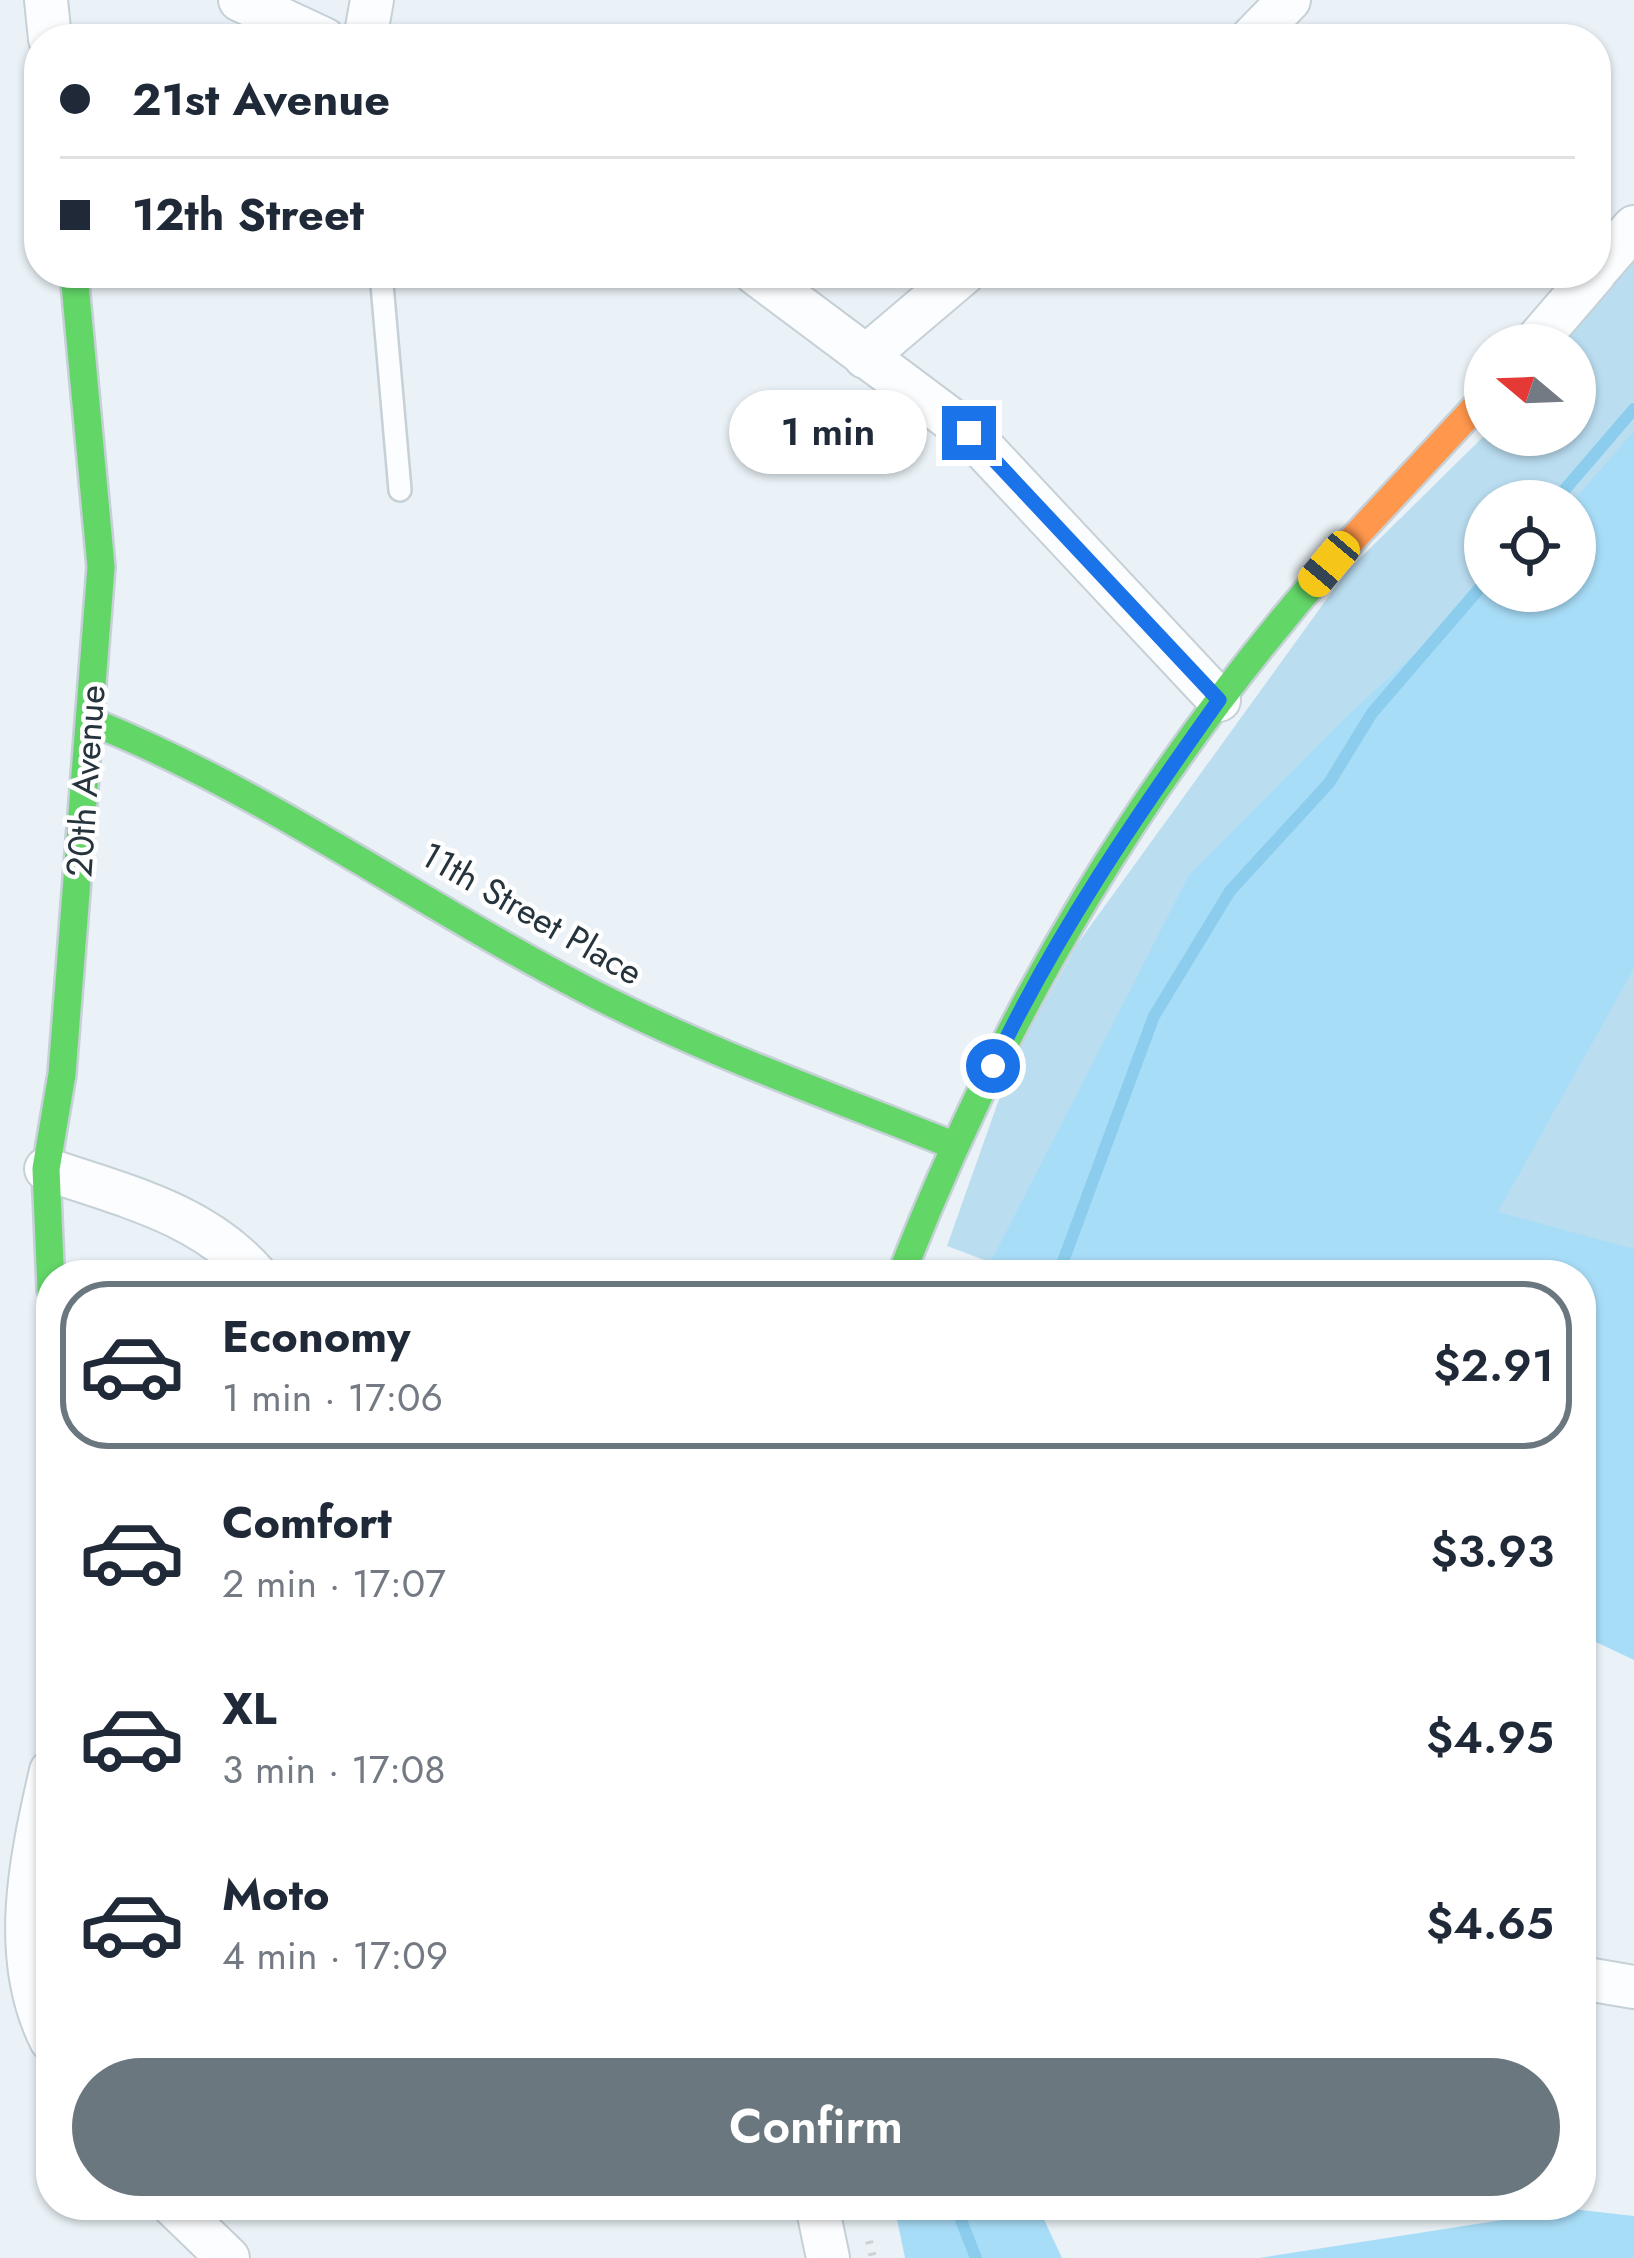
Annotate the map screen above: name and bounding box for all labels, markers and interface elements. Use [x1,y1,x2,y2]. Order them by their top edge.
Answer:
text: 21st Avenue [132,67,390,132]
text: 12th Street [132,182,364,247]
north arrow [1464,324,1596,456]
map controls [1464,324,1596,612]
callout: 1 min [729,391,927,475]
text: 1 min [781,403,875,460]
route end [942,406,996,460]
button: locate [1464,480,1596,612]
car [1292,525,1366,603]
street label: 20th Avenue [52,683,118,879]
street label: 11th Street Place [411,828,653,998]
route start [966,1039,1020,1093]
text: Economy [222,1304,410,1369]
icon: car [78,1311,186,1419]
text: $2.91 [1433,1333,1554,1398]
text: 1 min · 17:06 [222,1369,443,1426]
text: Comfort [222,1490,392,1555]
icon: car [78,1497,186,1605]
text: $3.93 [1431,1519,1554,1584]
text: 2 min · 17:07 [222,1555,446,1612]
text: XL [222,1676,277,1741]
icon: car [78,1683,186,1791]
text: $4.95 [1426,1705,1554,1770]
text: 3 min · 17:08 [222,1741,446,1798]
text: Moto [222,1862,330,1927]
icon: car [78,1869,186,1977]
text: $4.65 [1426,1891,1554,1956]
text: 4 min · 17:09 [222,1927,448,1984]
button: Confirm [72,2058,1560,2196]

